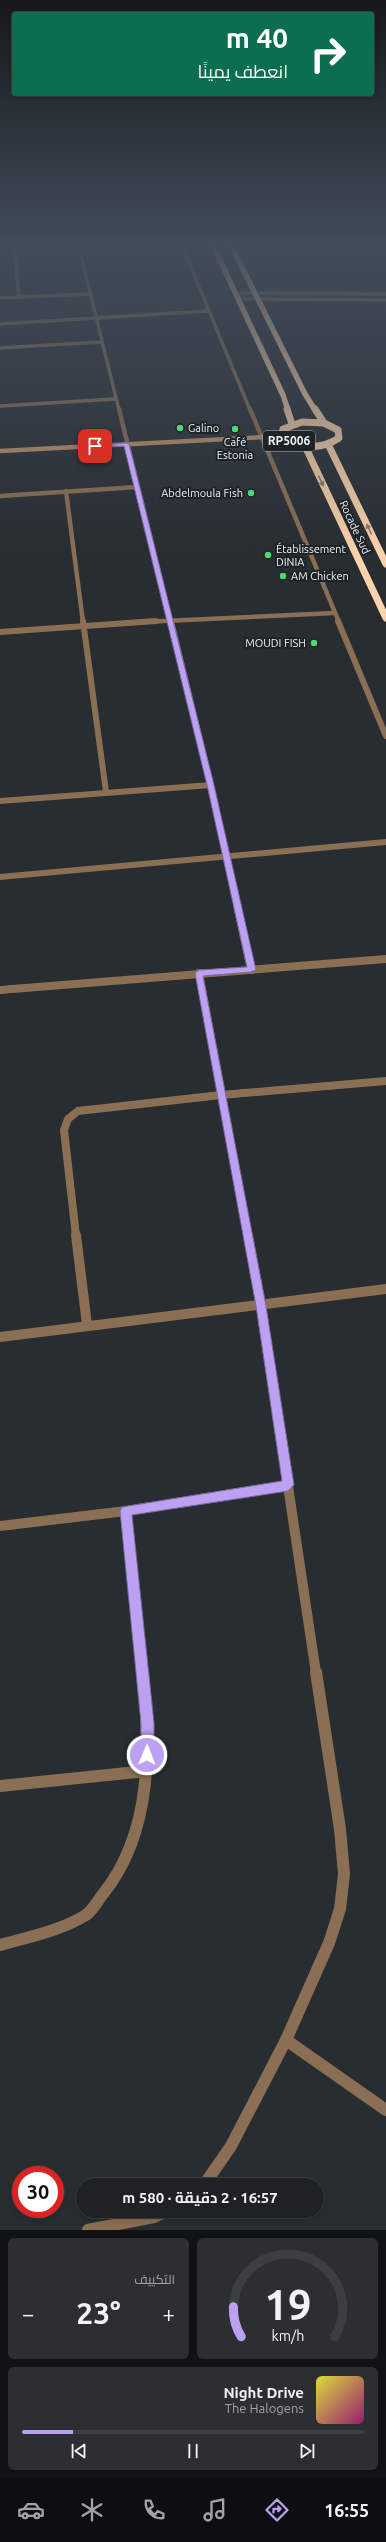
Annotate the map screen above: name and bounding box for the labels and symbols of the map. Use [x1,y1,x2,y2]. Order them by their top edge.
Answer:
place label: Galino [188,422,219,434]
marker: Galino [175,423,185,433]
marker: Café Estonia [230,424,240,434]
pin [78,429,112,463]
road number: RP5006 [263,431,315,451]
place label: Café Estonia [217,436,253,461]
one-way arrow [318,475,324,487]
place label: Abdelmoula Fish [161,487,243,499]
marker: Abdelmoula Fish [246,488,256,498]
street label: Rocade Sud [337,498,373,556]
one-way arrow [366,524,372,535]
place label: Établissement DINIA [276,542,347,568]
marker: Établissement DINIA [263,550,273,560]
place label: AM Chicken [291,570,349,582]
marker: AM Chicken [278,571,288,581]
place label: MOUDI FISH [245,637,306,649]
marker: MOUDI FISH [309,638,319,648]
position arrow [126,1734,168,1776]
speed limit sign: 30 [12,2166,64,2218]

